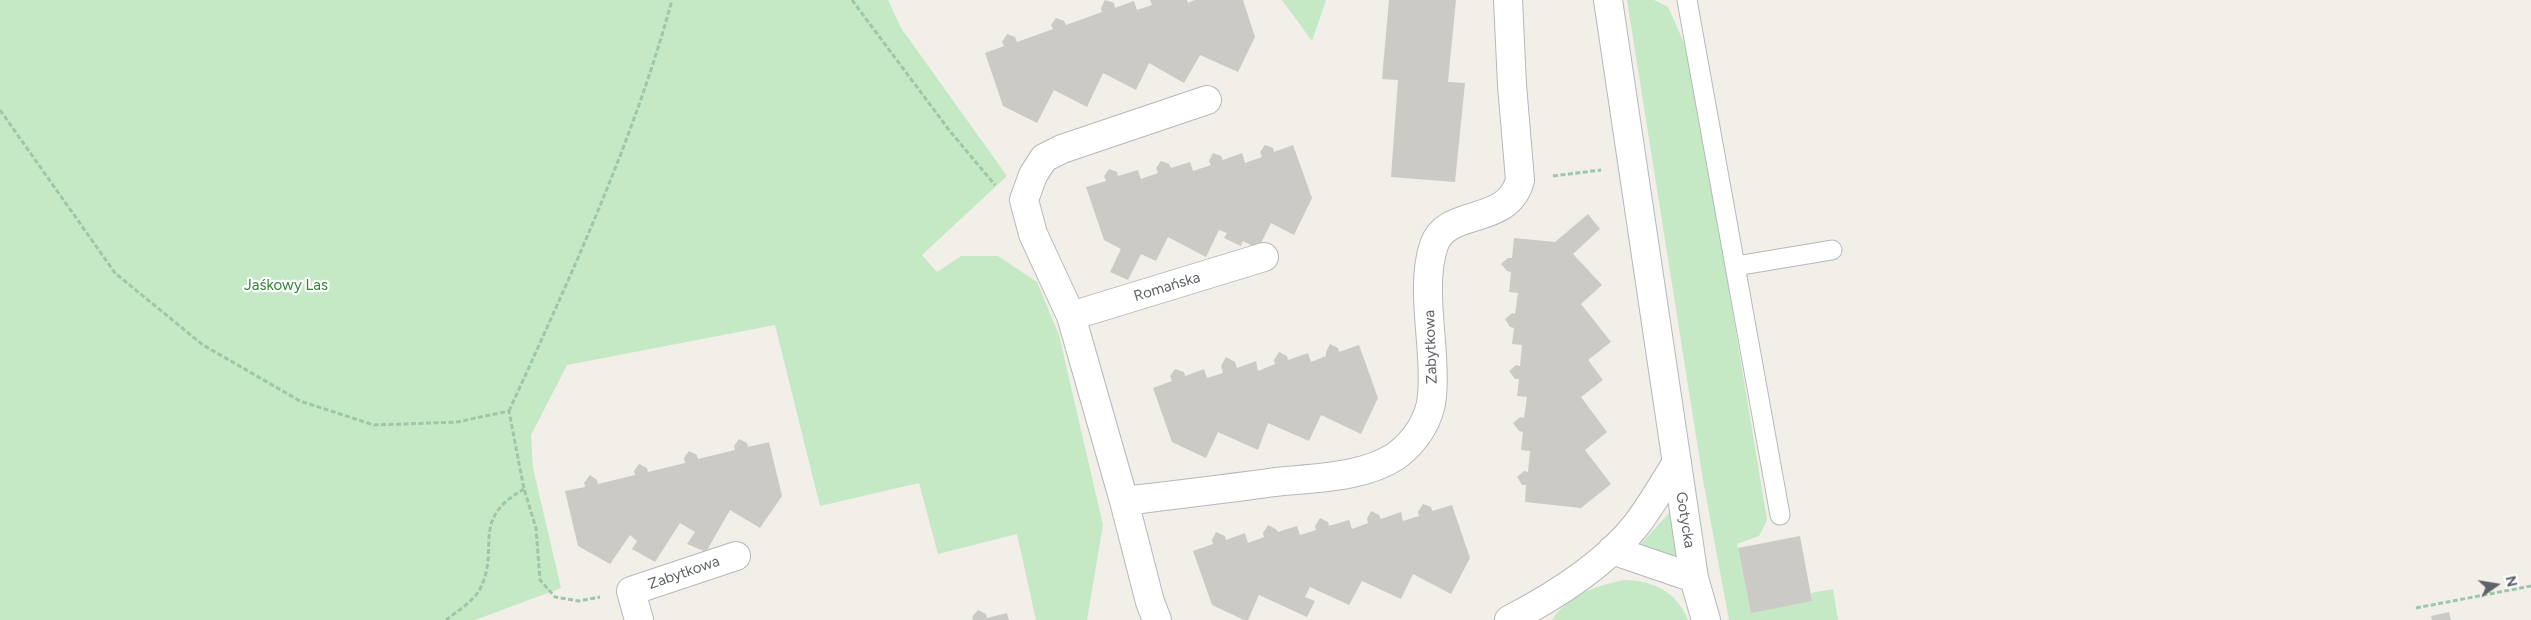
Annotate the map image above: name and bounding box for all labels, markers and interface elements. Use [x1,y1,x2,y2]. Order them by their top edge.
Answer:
street label: Romańska [1132,268,1202,306]
park label: Jaśkowy Las [244,277,328,295]
street label: Zabytkowa [1421,310,1441,384]
street label: Gotycka [1672,491,1698,549]
street label: Zabytkowa [646,552,722,594]
north arrow [2471,560,2521,610]
text: N [2502,574,2521,589]

